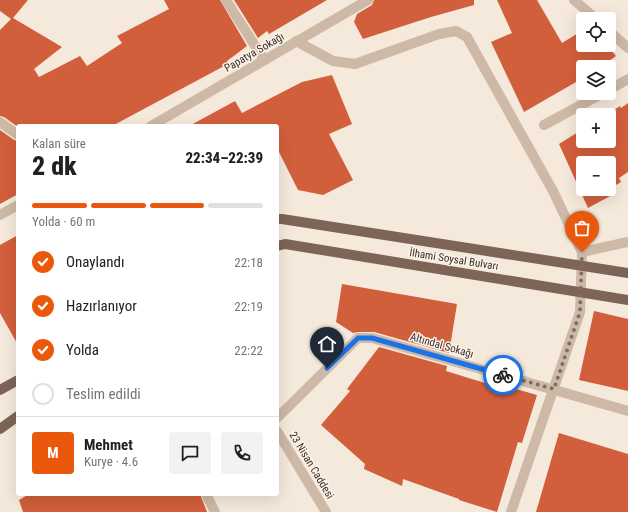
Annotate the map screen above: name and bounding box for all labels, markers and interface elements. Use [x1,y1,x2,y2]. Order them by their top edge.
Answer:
map controls [576,12,616,196]
button: locate [576,12,616,52]
street label: Papatya Sokağı [222,30,287,75]
button: layers [576,60,616,100]
button: + [576,108,616,148]
text: Kalan süre [32,136,86,151]
text: 22:34–22:39 [185,149,263,167]
text: 2 dk [32,151,77,181]
button: − [576,156,616,196]
pin [565,211,599,252]
text: Yolda · 60 m [32,214,95,229]
icon: bag [571,217,593,239]
street label: İlhami Soysal Bulvarı [408,246,499,273]
icon: check [32,251,54,273]
text: Onaylandı [66,253,124,271]
text: 22:18 [234,255,263,270]
icon: check [32,295,54,317]
text: Hazırlanıyor [66,297,137,315]
text: 22:19 [234,299,263,314]
pin [310,327,344,368]
street label: Altındal Sokağı [409,330,475,361]
icon: home [316,333,338,355]
icon: check [32,339,54,361]
text: Yolda [66,341,99,359]
text: 22:22 [234,343,263,358]
courier [483,355,523,395]
icon: bike [492,364,514,386]
text: Teslim edildi [66,385,141,403]
street label: 23 Nisan Caddesi [286,429,337,501]
button: chat [169,432,211,474]
button: phone [221,432,263,474]
text: Mehmet [84,436,133,454]
text: M [47,444,59,462]
text: Kurye · 4.6 [84,454,138,469]

